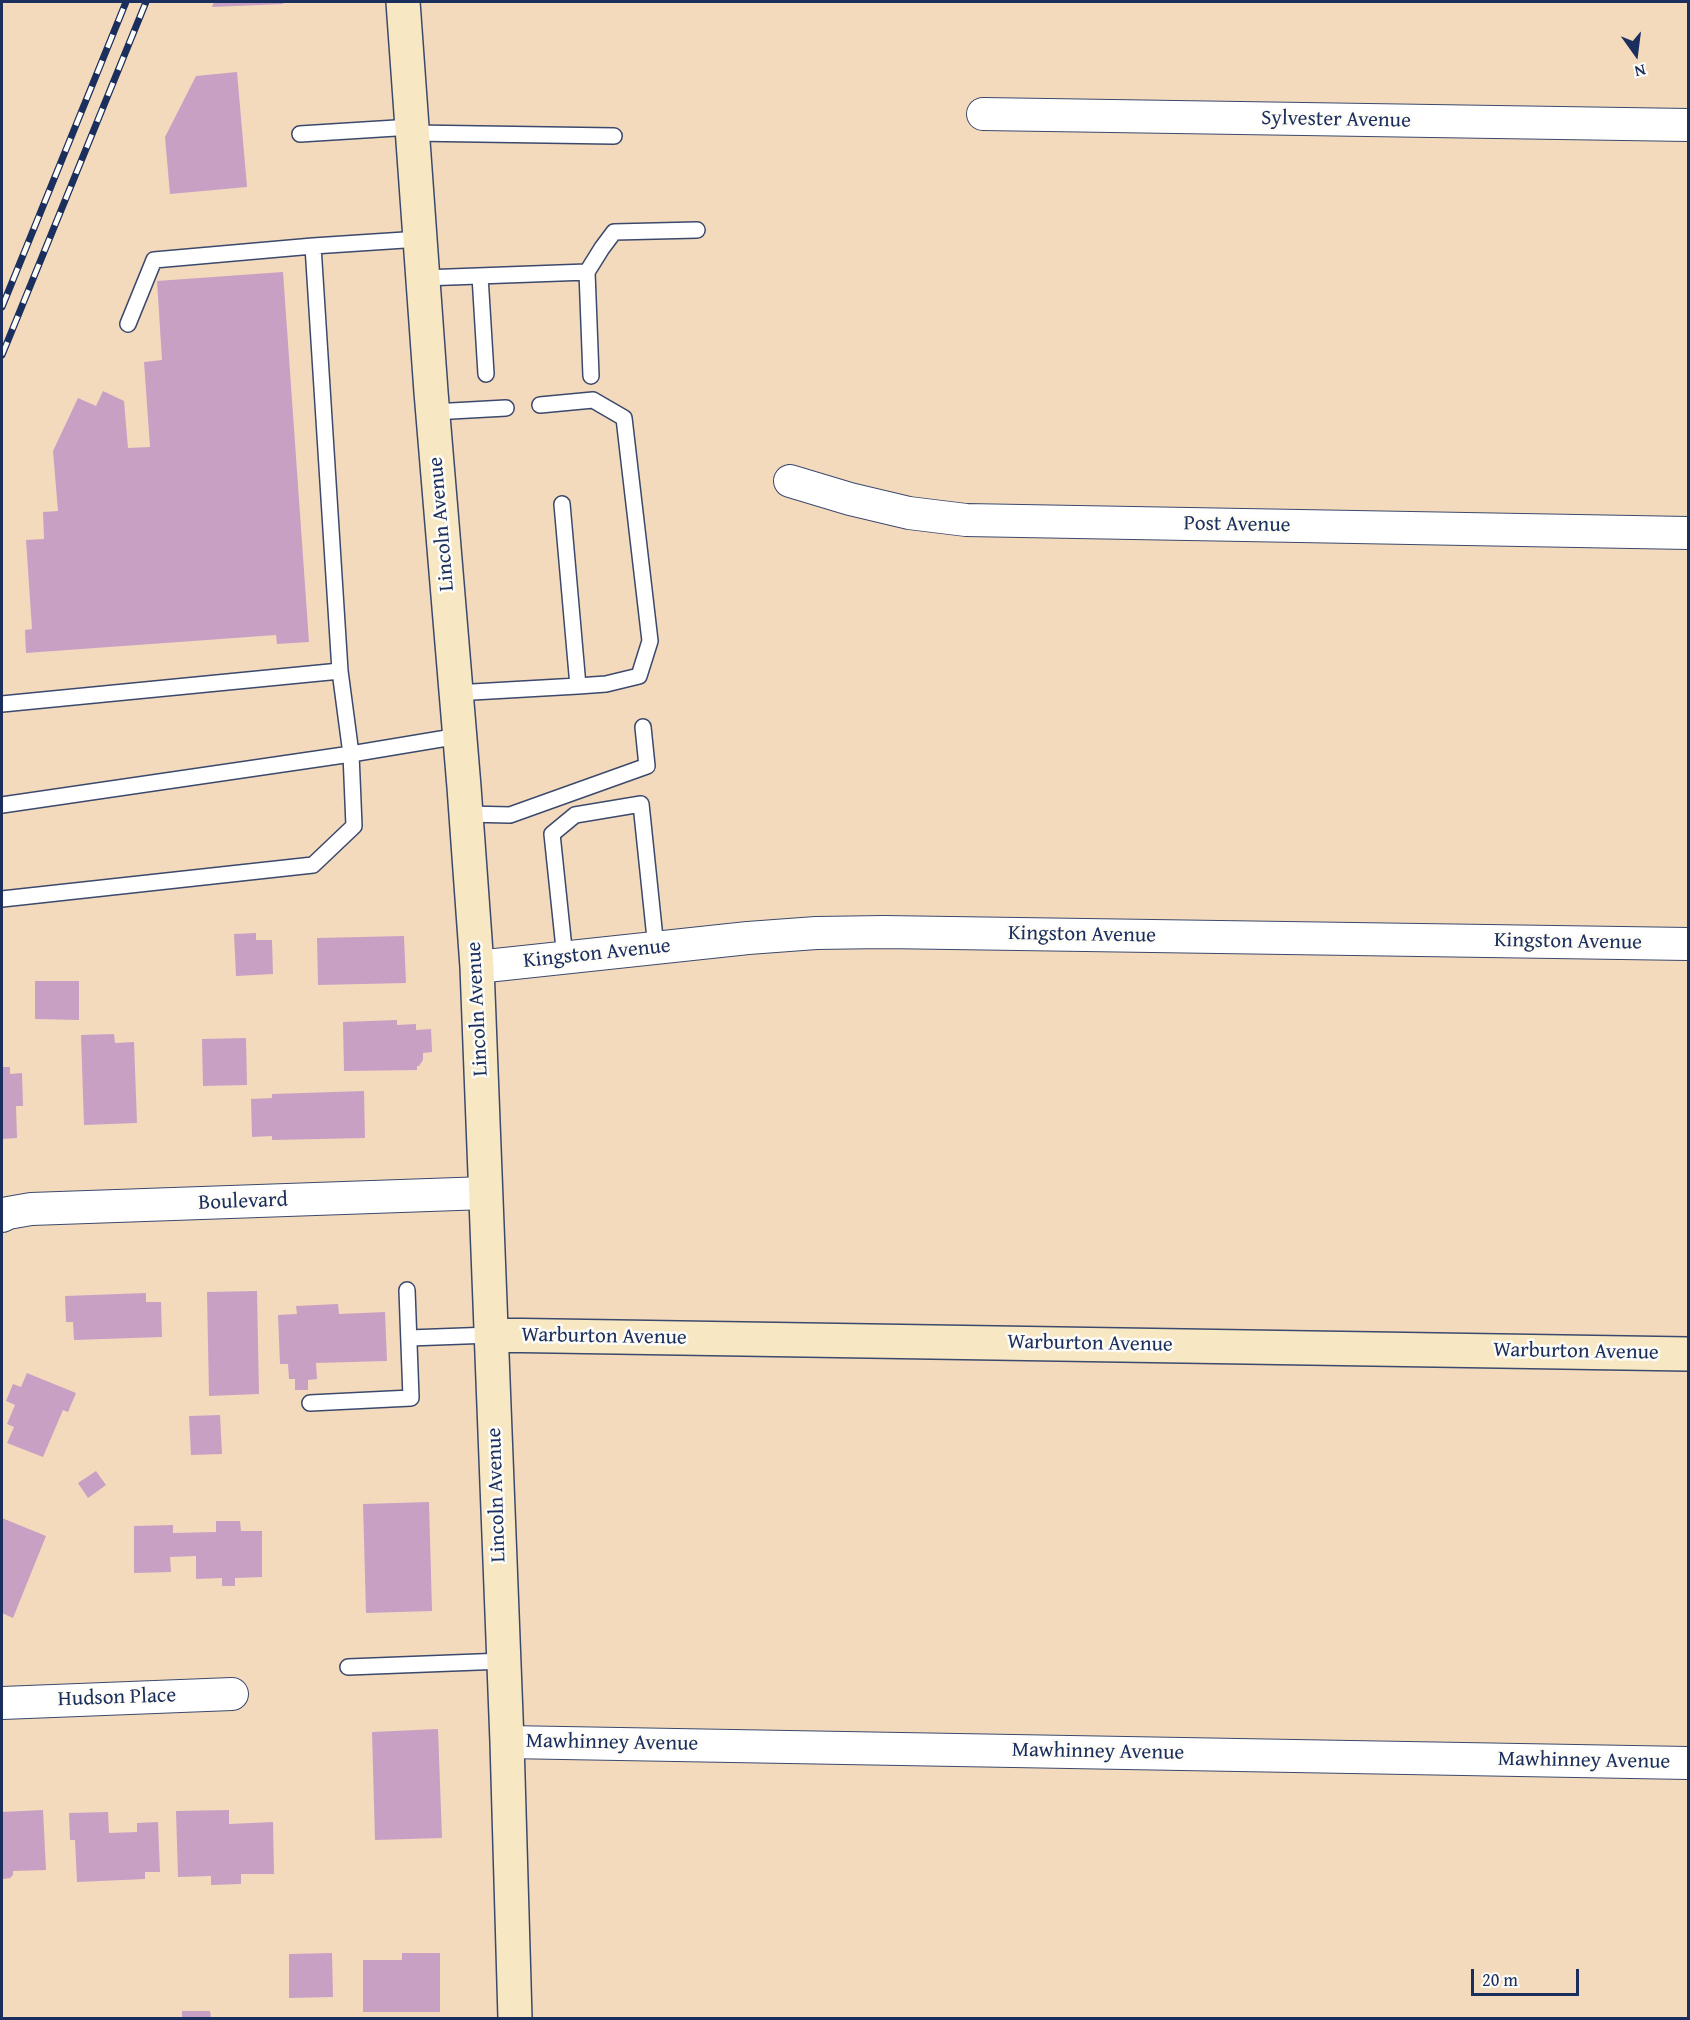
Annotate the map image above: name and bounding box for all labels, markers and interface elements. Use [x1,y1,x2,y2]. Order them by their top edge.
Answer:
north arrow [1606,24,1666,84]
text: N [1632,59,1648,84]
street label: Sylvester Avenue [1261,106,1411,134]
street label: Lincoln Avenue [424,456,460,592]
street label: Post Avenue [1183,511,1291,539]
street label: Kingston Avenue [1008,921,1156,949]
street label: Kingston Avenue [1494,928,1642,956]
street label: Kingston Avenue [522,934,672,974]
street label: Lincoln Avenue [462,941,494,1077]
street label: Boulevard [198,1188,288,1216]
street label: Warburton Avenue [521,1323,687,1351]
street label: Warburton Avenue [1007,1330,1173,1358]
street label: Warburton Avenue [1493,1338,1659,1366]
street label: Lincoln Avenue [482,1427,512,1563]
street label: Hudson Place [57,1683,177,1713]
street label: Mawhinney Avenue [526,1729,698,1757]
street label: Mawhinney Avenue [1012,1738,1184,1766]
street label: Mawhinney Avenue [1498,1747,1670,1775]
scale bar [1474,1957,1582,1995]
text: 20 m [1482,1966,1518,1993]

